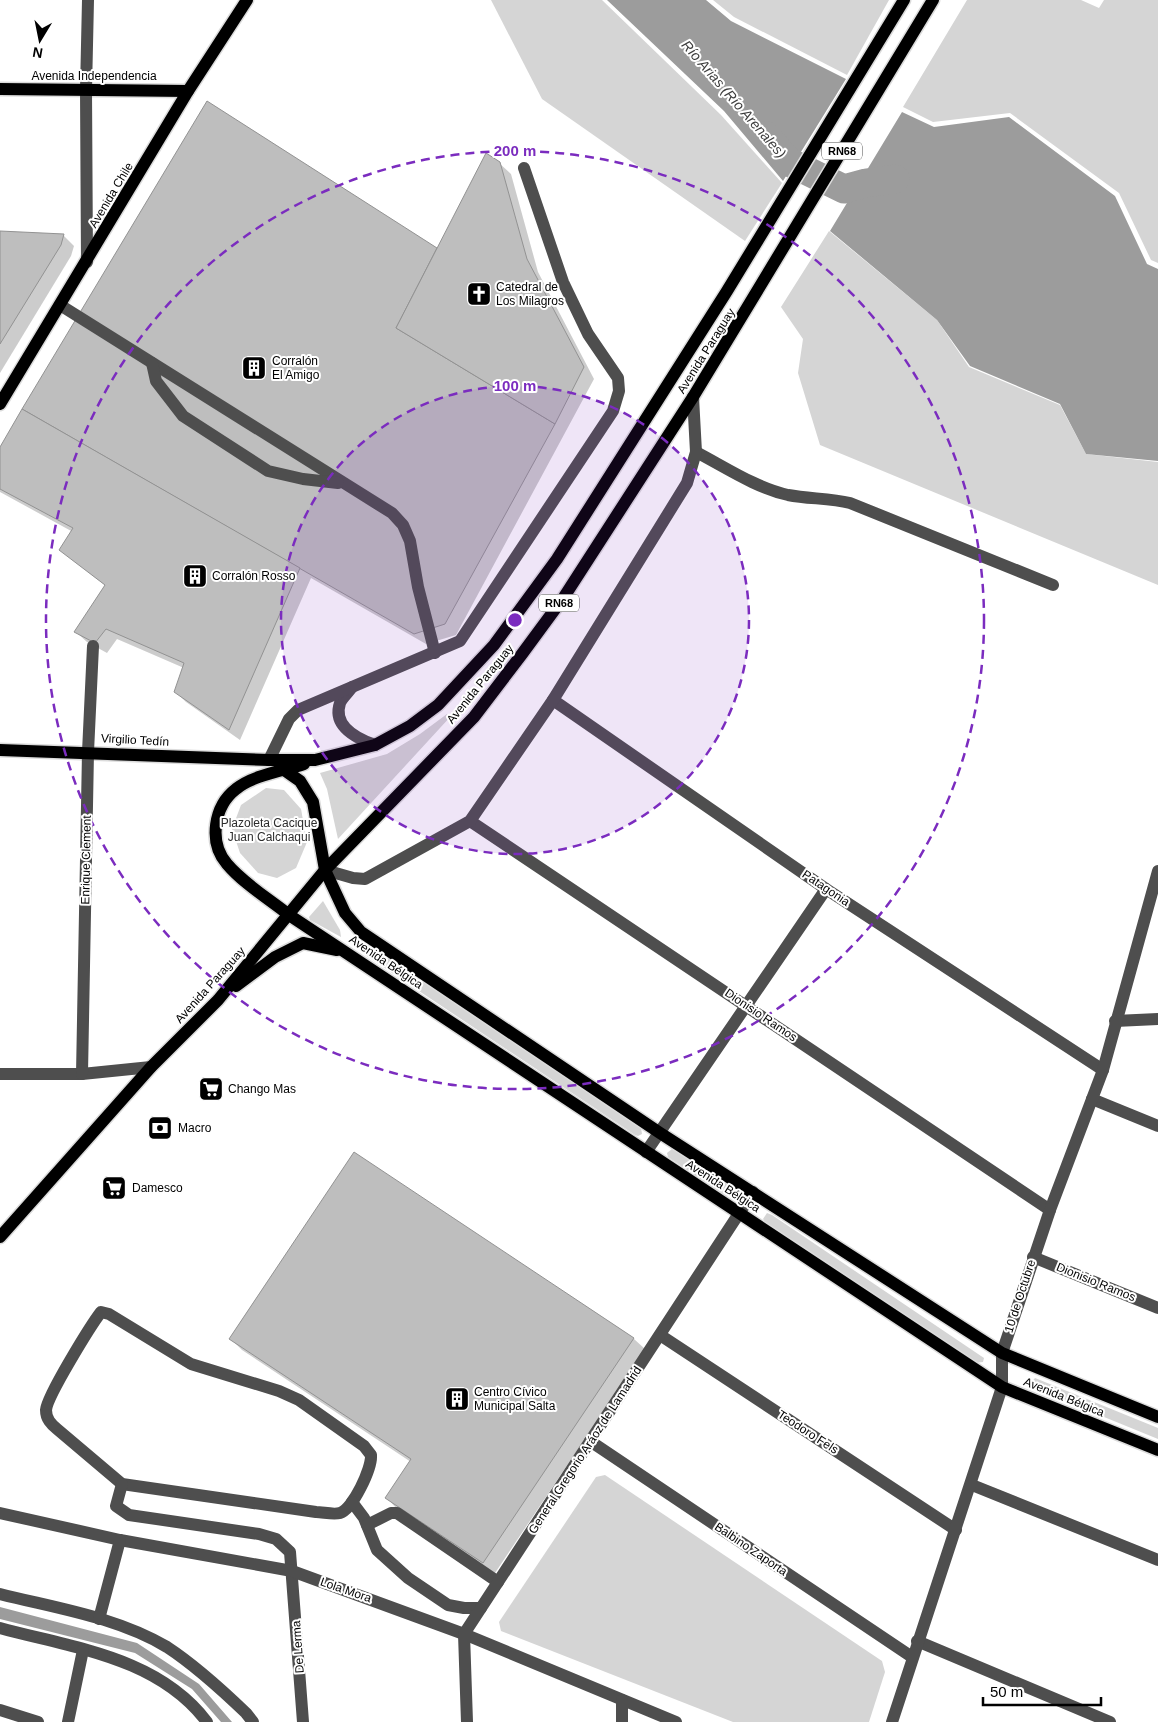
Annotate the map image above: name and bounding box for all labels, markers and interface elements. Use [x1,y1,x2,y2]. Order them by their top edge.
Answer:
north arrow [15,15,65,65]
water label: Río Arias (Río Arenales) [679,37,789,161]
text: N [31,44,44,62]
street label: Avenida Independencia [31,69,157,83]
text: 200 m [494,142,536,159]
road number: RN68 [822,142,862,160]
street label: Avenida Chile [86,159,136,230]
place label: Catedral de Los Milagros [496,280,564,308]
church icon: Catedral de Los Milagros [466,281,492,307]
street label: Avenida Paraguay [674,306,738,396]
place label: Corralón El Amigo [272,354,320,382]
building icon: Corralón El Amigo [241,355,267,381]
text: 100 m [494,377,536,394]
building icon: Corralón Rosso [182,563,208,589]
place label: Corralón Rosso [212,569,296,583]
road number: RN68 [539,594,579,612]
centre of rings [506,611,524,629]
street label: Avenida Paraguay [444,642,516,726]
street label: Virgilio Tedín [101,731,169,749]
street label: Enrique Clement [78,815,94,905]
park label: Plazoleta Cacique Juan Calchaqui [221,816,318,844]
street label: Patagonia [800,867,853,909]
street label: Avenida Bélgica [347,932,426,992]
street label: Avenida Paraguay [172,944,248,1026]
street label: Dionisio Ramos [722,986,800,1044]
supermarket icon: Chango Mas [198,1076,224,1102]
place label: Chango Mas [228,1082,296,1096]
bank icon: Macro [147,1115,173,1141]
place label: Macro [178,1121,212,1135]
street label: Avenida Bélgica [683,1157,763,1215]
supermarket icon: Damesco [101,1175,127,1201]
place label: Damesco [132,1181,183,1195]
street label: 10 de Octubre [1002,1257,1039,1334]
street label: Dionisio Ramos [1054,1260,1138,1304]
street label: General Gregorio Aráoz de Lamadrid [526,1364,644,1536]
street label: Avenida Bélgica [1022,1374,1107,1420]
place label: Centro Cívico Municipal Salta [474,1385,556,1413]
building icon: Centro Cívico Municipal Salta [444,1386,470,1412]
street label: Teodoro Fels [775,1407,841,1457]
street label: Balbino Zaporta [712,1520,790,1579]
street label: Lola Mora [318,1575,374,1605]
street label: De Lerma [289,1620,307,1674]
scale bar [983,1674,1100,1706]
text: 50 m [990,1683,1023,1700]

